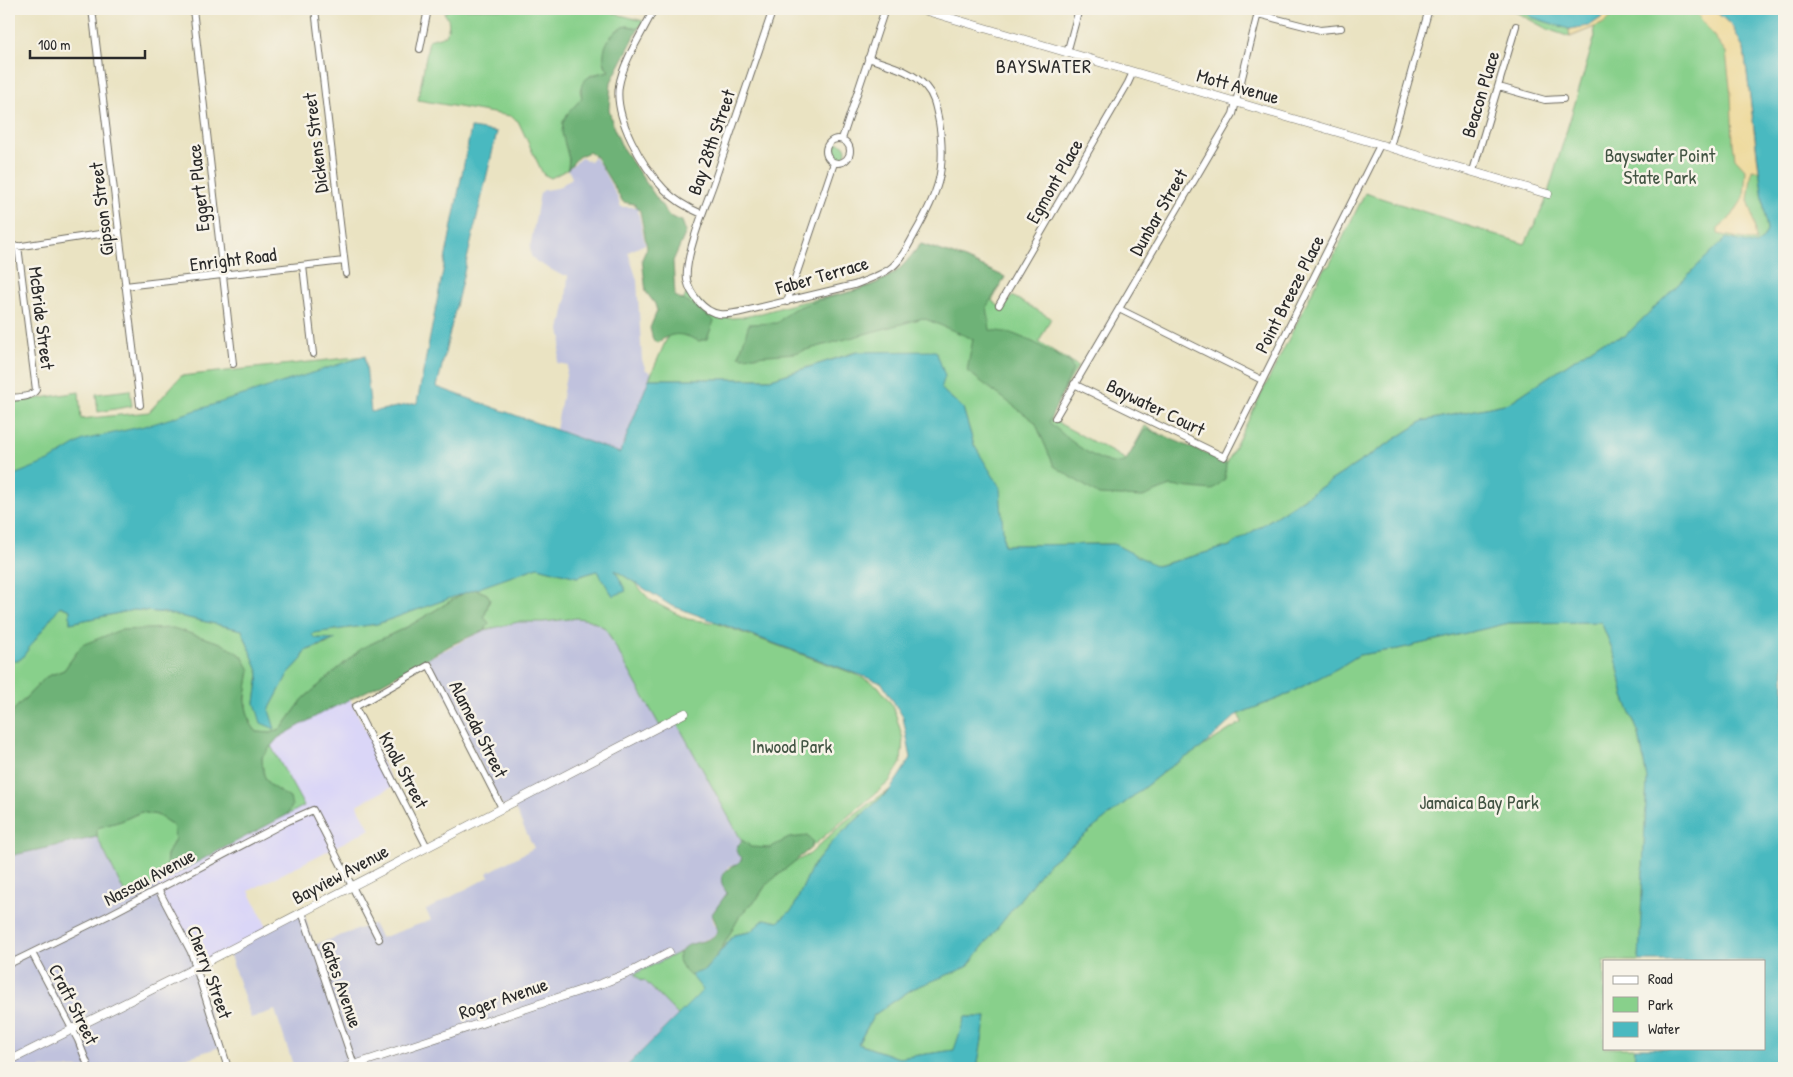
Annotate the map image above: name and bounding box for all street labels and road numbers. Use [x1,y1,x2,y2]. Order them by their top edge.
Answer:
street label: Beacon Place [1455,47,1506,140]
street label: Mott Avenue [1194,62,1283,110]
street label: Bay 28th Street [681,85,741,198]
street label: Dickens Street [296,91,334,195]
street label: Egmont Place [1019,134,1089,228]
street label: Eggert Place [180,143,216,233]
street label: Gipson Street [82,160,120,257]
street label: Dunbar Street [1123,163,1194,260]
street label: Point Breeze Place [1248,230,1330,357]
street label: Enright Road [188,241,278,277]
street label: Faber Terrace [772,249,872,301]
street label: McBride Street [23,265,61,371]
street label: Baywater Court [1102,372,1210,442]
street label: Alameda Street [443,676,515,782]
street label: Knoll Street [373,727,435,813]
street label: Bayview Avenue [287,837,393,910]
street label: Nassau Avenue [99,842,200,912]
street label: Cherry Street [181,922,239,1023]
street label: Gates Avenue [315,937,369,1031]
street label: Craft Street [43,959,106,1049]
street label: Roger Avenue [455,971,551,1025]

